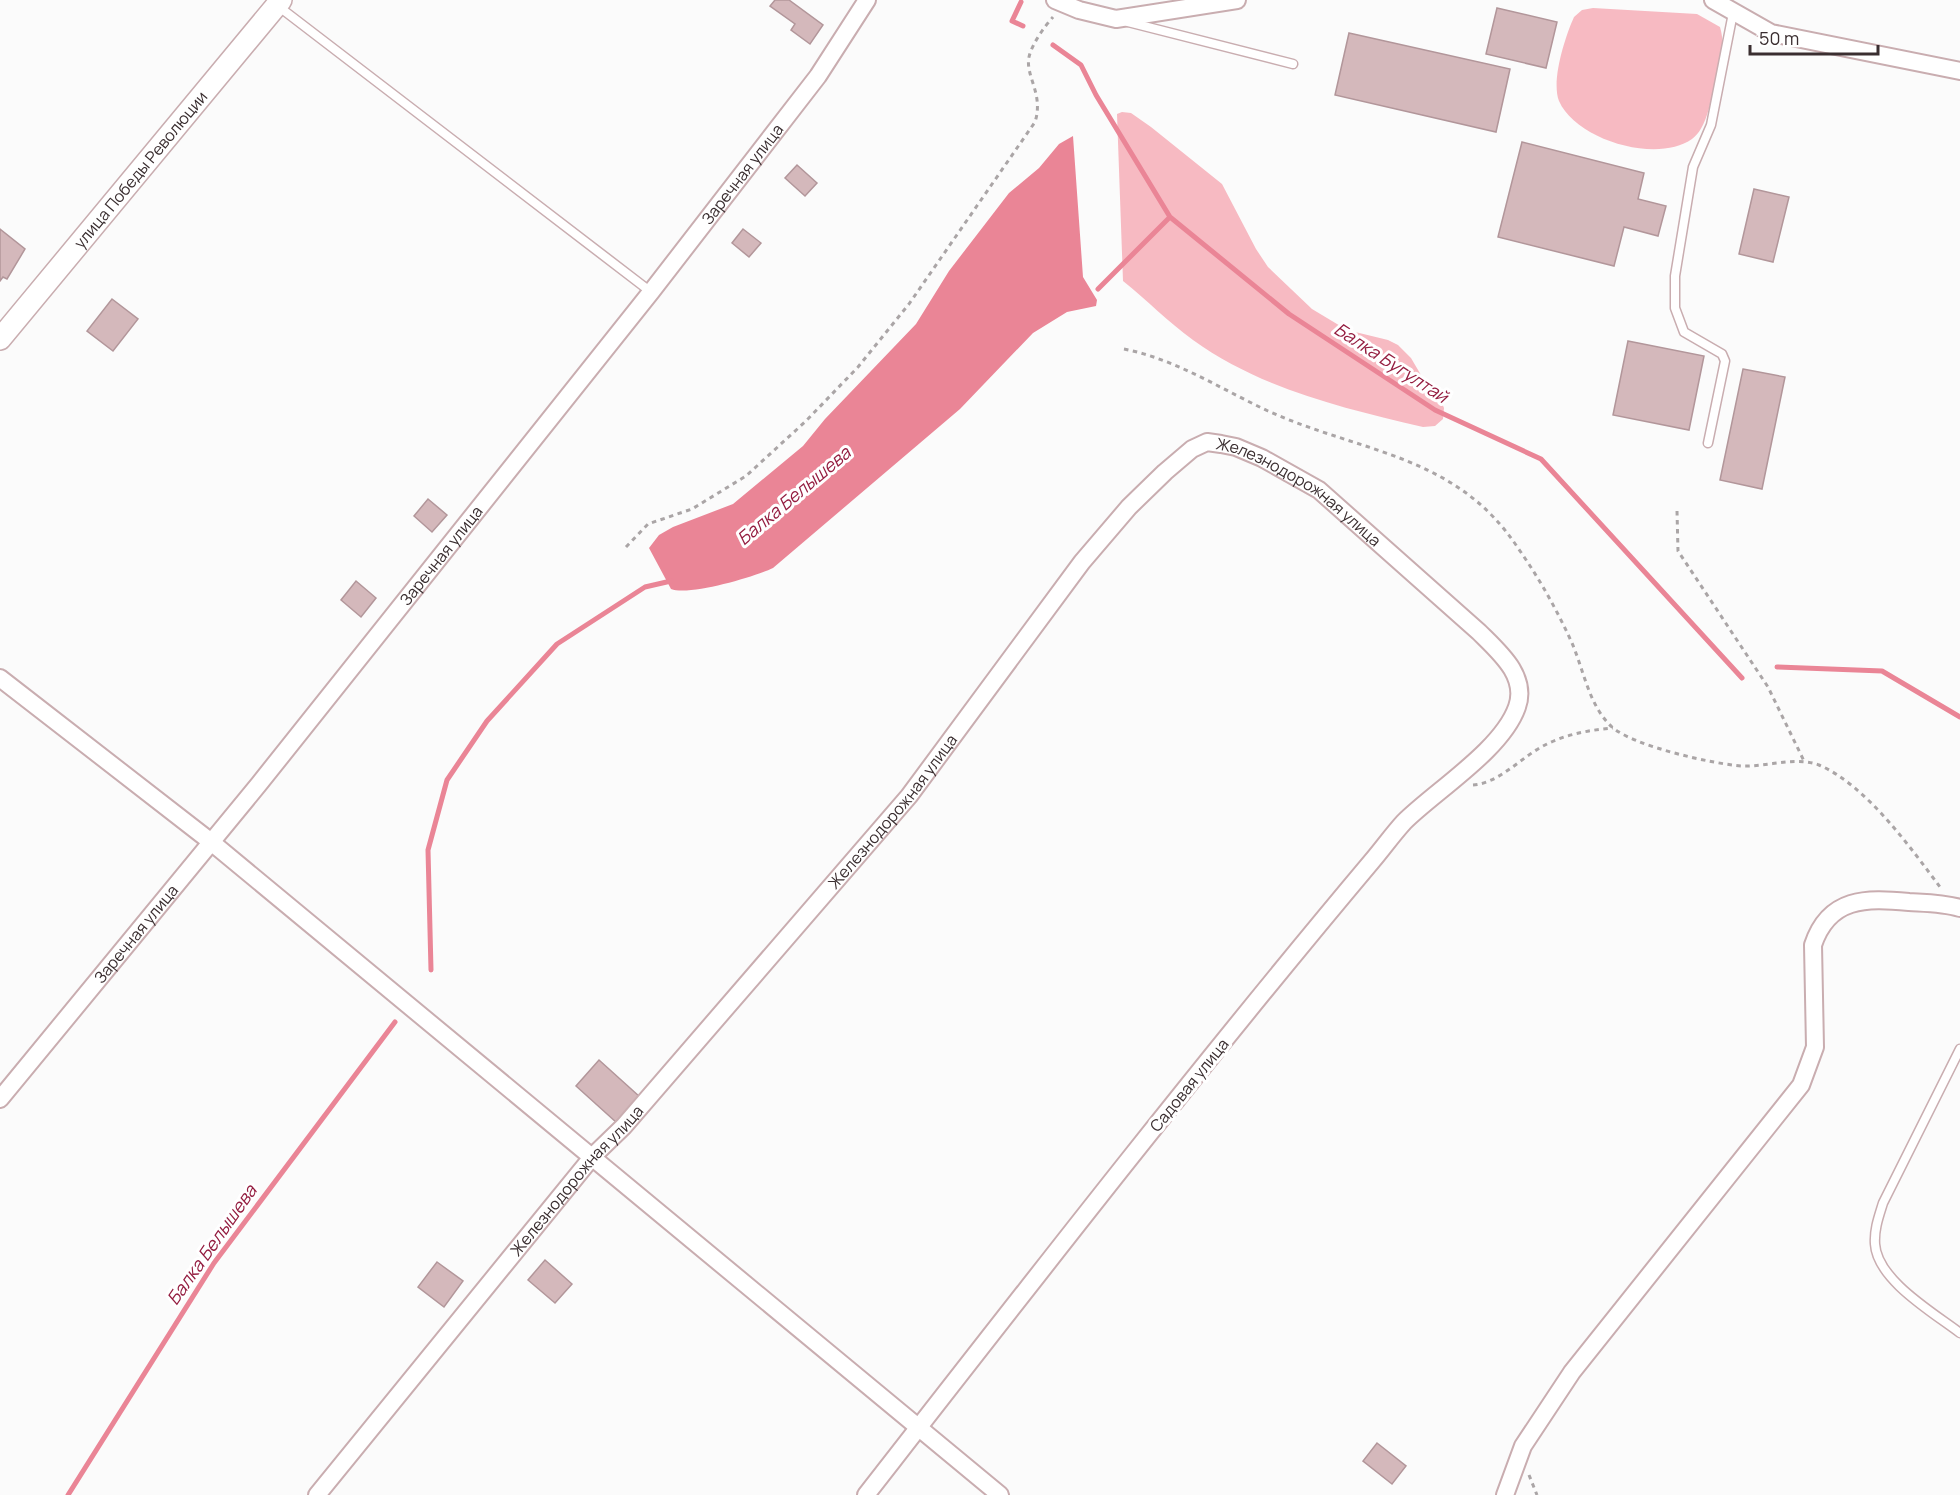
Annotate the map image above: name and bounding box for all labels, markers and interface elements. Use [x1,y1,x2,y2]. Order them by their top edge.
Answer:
scale bar [1750,18,1878,56]
text: 50 m [1759,26,1799,50]
street label: улица Победы Революции [69,86,212,253]
street label: Заречная улица [696,119,788,229]
water label: Балка Бугултай [1330,316,1454,409]
street label: Железнодорожная улица [1214,432,1386,551]
water label: Балка Белышева [731,440,856,550]
street label: Заречная улица [395,501,488,610]
street label: Железнодорожная улица [823,730,962,893]
street label: Заречная улица [89,880,183,988]
street label: Садовая улица [1145,1034,1233,1136]
street label: Железнодорожная улица [505,1100,648,1260]
water label: Балка Белышева [161,1179,262,1309]

